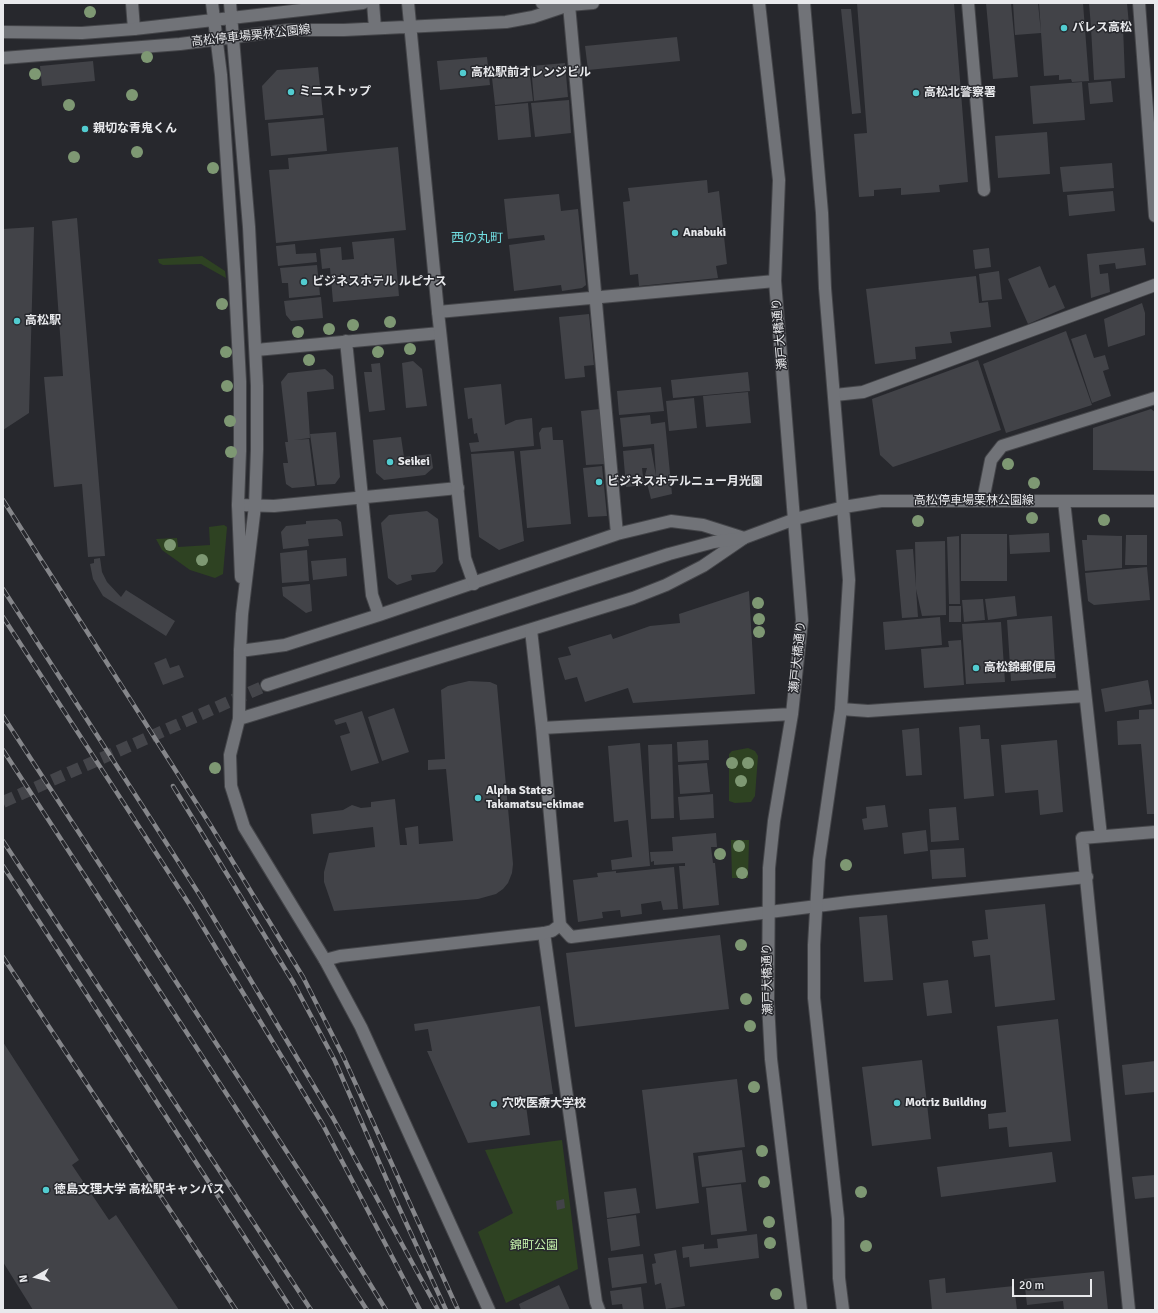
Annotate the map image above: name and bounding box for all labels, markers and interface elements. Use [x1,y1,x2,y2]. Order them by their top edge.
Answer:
place label: パレス高松 [1072,21,1132,35]
street label: 高松停車場栗林公園線 [191,23,311,49]
marker: パレス高松 [1059,23,1069,33]
place label: 高松駅前オレンジビル [471,66,591,80]
marker: 高松駅前オレンジビル [458,68,468,78]
place label: ミニストップ [299,85,371,99]
place label: 高松北警察署 [924,86,996,100]
marker: ミニストップ [286,87,296,97]
marker: 高松北警察署 [911,88,921,98]
place label: 親切な青鬼くん [93,122,177,136]
marker: 親切な青鬼くん [80,124,90,134]
place label: Anabuki [683,226,726,240]
marker: Anabuki [670,228,680,238]
district label: 西の丸町 [451,231,503,247]
place label: ビジネスホテル ルピナス [312,275,447,289]
marker: ビジネスホテル ルピナス [299,277,309,287]
street label: 瀬戸大橋通り [770,298,790,370]
place label: 高松駅 [25,314,61,328]
marker: 高松駅 [12,316,22,326]
place label: Seikei [398,455,430,469]
marker: Seikei [385,457,395,467]
place label: ビジネスホテルニュー月光園 [607,475,763,489]
marker: ビジネスホテルニュー月光園 [594,477,604,487]
street label: 高松停車場栗林公園線 [914,494,1034,508]
street label: 瀬戸大橋通り [787,620,809,694]
place label: 高松錦郵便局 [984,661,1056,675]
marker: 高松錦郵便局 [971,663,981,673]
place label: Alpha States Takamatsu-ekimae [486,784,584,812]
marker: Alpha States Takamatsu-ekimae [473,793,483,803]
street label: 瀬戸大橋通り [760,943,776,1015]
place label: Motriz Building [905,1096,987,1110]
place label: 穴吹医療大学校 [502,1097,586,1111]
marker: Motriz Building [892,1098,902,1108]
marker: 穴吹医療大学校 [489,1099,499,1109]
place label: 徳島文理大学 高松駅キャンパス [54,1183,225,1197]
marker: 徳島文理大学 高松駅キャンパス [41,1185,51,1195]
park label: 錦町公園 [510,1239,558,1253]
north arrow [16,1257,56,1297]
scale bar [1014,1271,1094,1297]
text: N [17,1274,31,1283]
text: 20 m [1019,1278,1044,1293]

